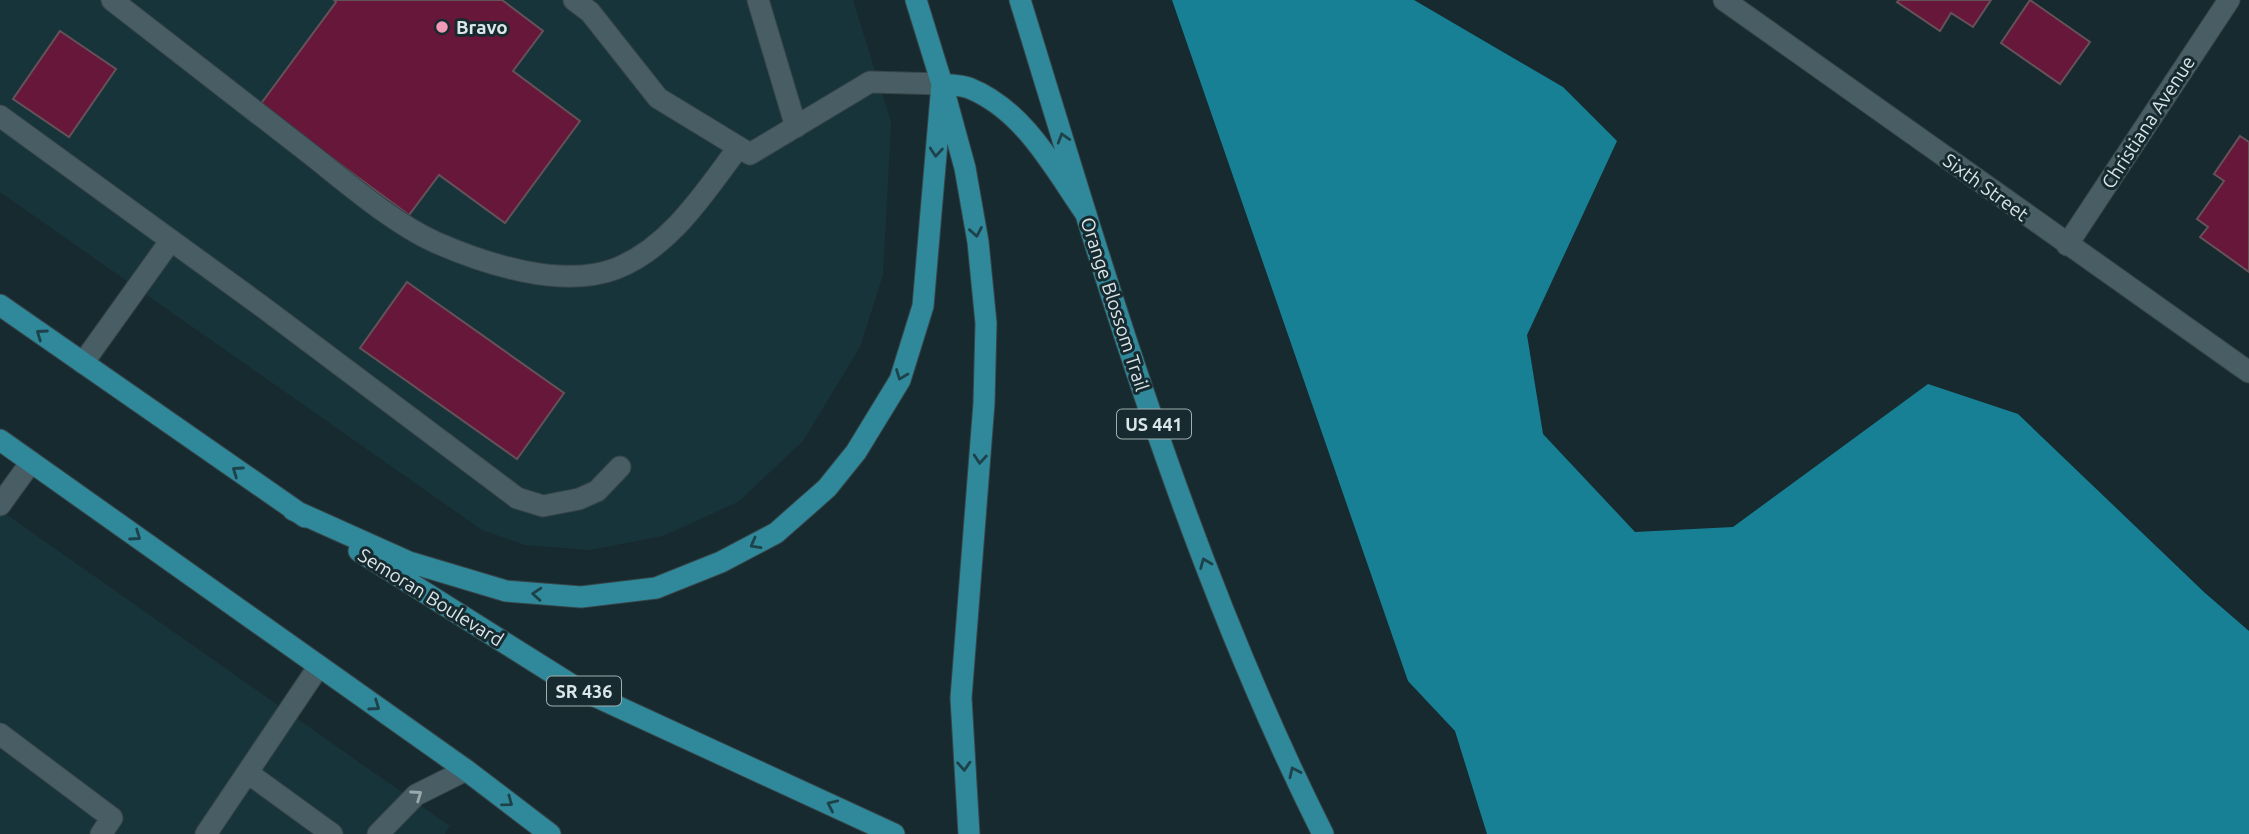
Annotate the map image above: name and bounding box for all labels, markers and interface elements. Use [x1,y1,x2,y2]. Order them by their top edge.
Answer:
place label: Bravo [456,16,508,38]
marker: Bravo [434,19,450,35]
street label: Christiana Avenue [2097,52,2199,192]
one-way arrow [1056,132,1071,144]
one-way arrow [929,146,944,157]
street label: Sixth Street [1939,149,2033,226]
street label: Orange Blossom Trail [1077,214,1153,394]
one-way arrow [968,226,983,238]
one-way arrow [36,330,49,342]
one-way arrow [895,368,909,380]
road number: US 441 [1117,410,1191,438]
one-way arrow [973,453,988,464]
one-way arrow [232,467,245,479]
one-way arrow [128,528,141,540]
one-way arrow [749,536,762,549]
street label: Semoran Boulevard [354,543,508,651]
one-way arrow [1199,557,1213,569]
one-way arrow [532,586,543,601]
road number: SR 436 [547,676,621,706]
one-way arrow [367,698,380,710]
one-way arrow [956,761,971,772]
one-way arrow [1288,767,1302,779]
one-way arrow [409,791,422,803]
one-way arrow [500,794,513,807]
one-way arrow [827,800,839,814]

